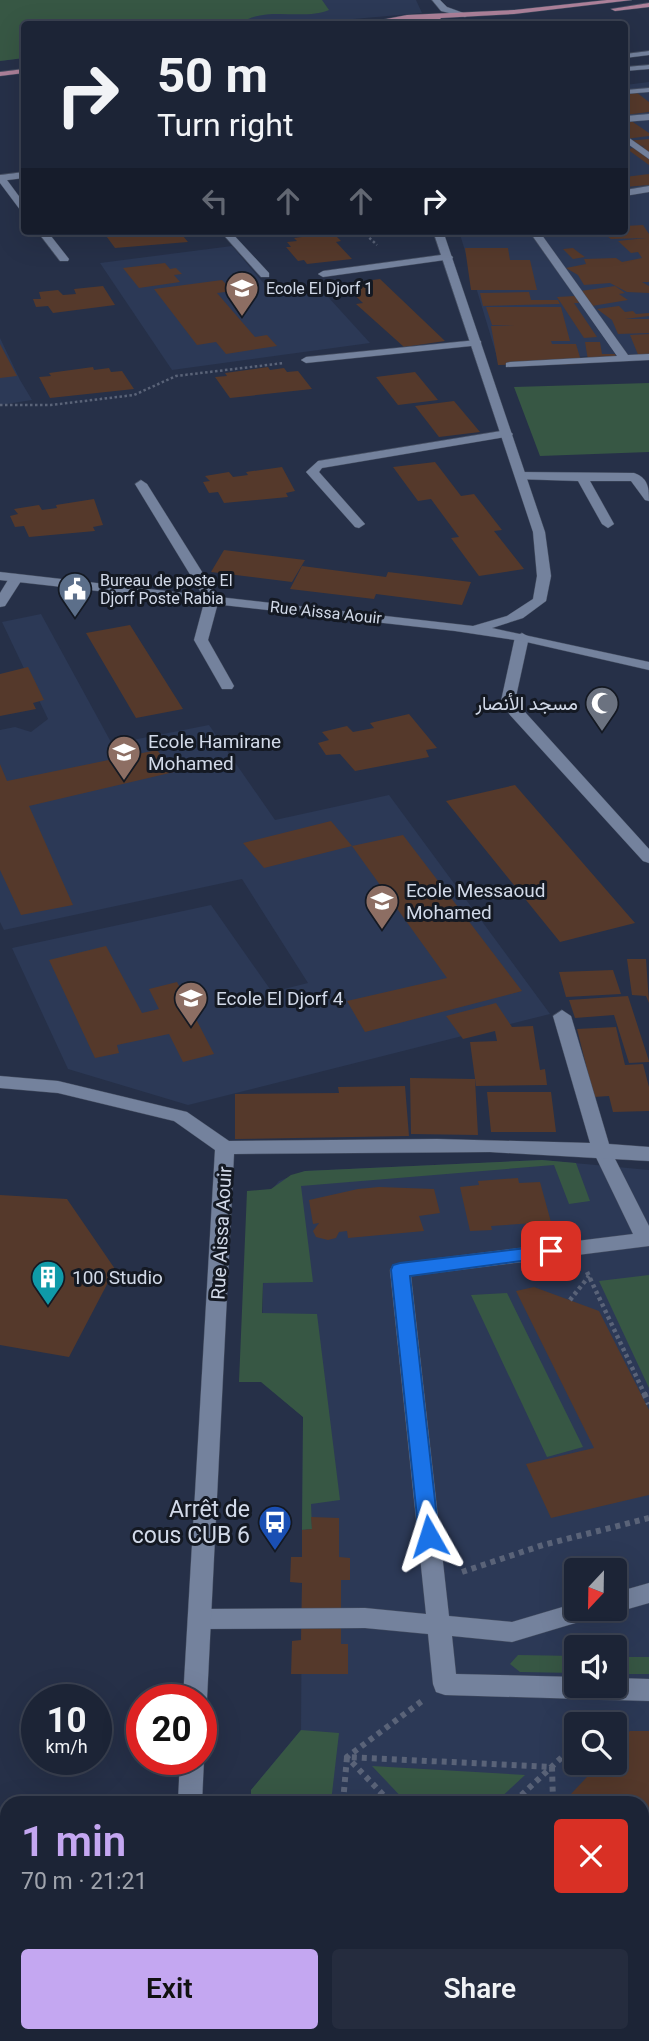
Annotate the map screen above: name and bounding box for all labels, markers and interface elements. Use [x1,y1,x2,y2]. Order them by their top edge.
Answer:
text: 50 m [157,47,268,104]
icon: right [42,49,133,140]
text: Turn right [157,106,293,144]
icon: left [196,182,234,220]
icon: ahead [269,182,307,220]
icon: ahead [342,182,380,220]
icon: right [415,182,453,220]
school or university icon: Ecole El Djorf 1 [223,269,261,318]
place label: Ecole El Djorf 1 [266,279,373,298]
public building icon: Bureau de poste El Djorf Poste Rabia [56,570,94,619]
place label: Bureau de poste El Djorf Poste Rabia [100,571,233,608]
street label: Rue Aissa Aouir [269,597,383,628]
mosque icon: مسجد الأنصار [583,684,621,733]
place label: مسجد الأنصار [475,692,578,715]
place label: Ecole Hamirane Mohamed [148,730,281,775]
school or university icon: Ecole Hamirane Mohamed [105,733,143,782]
place label: Ecole Messaoud Mohamed [406,879,545,924]
school or university icon: Ecole Messaoud Mohamed [363,882,401,931]
school or university icon: Ecole El Djorf 4 [172,979,210,1028]
place label: Ecole El Djorf 4 [216,987,344,1010]
street label: Rue Aissa Aouir [207,1165,237,1300]
pin [521,1221,581,1281]
icon: arrive [532,1232,570,1270]
building icon: 100 Studio [29,1258,67,1307]
place label: 100 Studio [72,1266,163,1289]
place label: Arrêt de cous CUB 6 [132,1496,250,1549]
position arrow [392,1499,466,1573]
bus stop icon: Arrêt de cous CUB 6 [256,1503,294,1552]
north arrow [564,1558,626,1620]
map controls [564,1558,627,1775]
button: sound [564,1635,627,1698]
speed limit sign: 20 [126,1684,217,1775]
text: 10 [46,1700,87,1741]
button: search [564,1712,627,1775]
text: km/h [45,1736,88,1757]
text: 1 min [21,1817,126,1866]
button: close [554,1819,628,1893]
text: 70 m · 21:21 [21,1868,147,1895]
button: Exit [21,1949,318,2029]
button: Share [332,1949,628,2029]

